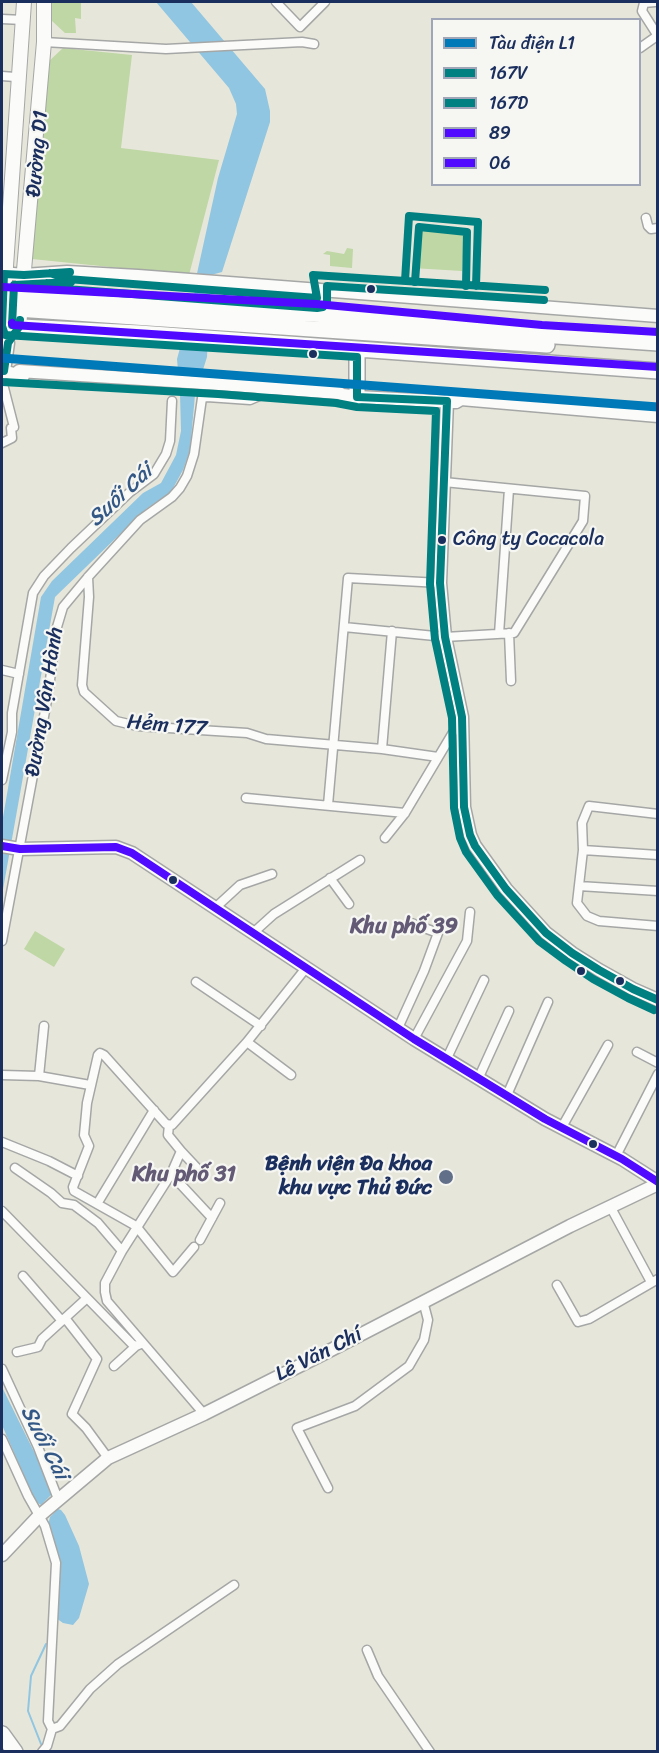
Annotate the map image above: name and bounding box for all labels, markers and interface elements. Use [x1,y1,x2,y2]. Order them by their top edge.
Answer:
legend [431,18,641,186]
text: Tàu điện L1 [489,27,575,59]
text: 167V [489,57,528,89]
text: 167D [489,87,528,119]
street label: Đường D1 [22,110,54,198]
text: 89 [489,117,511,149]
text: 06 [489,147,511,179]
unlabelled marker [365,283,377,295]
unlabelled marker [307,348,319,360]
water label: Suối Cái [83,459,159,533]
place label: Công ty Cocacola [453,528,604,552]
marker: Công ty Cocacola [436,534,448,546]
street label: Đường Vận Hành [21,625,69,779]
street label: Hẻm 177 [126,710,208,742]
unlabelled marker [167,874,179,886]
district label: Khu phố 39 [350,914,458,940]
unlabelled marker [575,965,587,977]
unlabelled marker [614,975,626,987]
unlabelled marker [587,1138,599,1150]
place label: Bệnh viện Đa khoa khu vực Thủ Đức [265,1152,432,1202]
district label: Khu phố 31 [132,1162,236,1188]
marker: Bệnh viện Đa khoa khu vực Thủ Đức [437,1168,455,1186]
street label: Lê Văn Chí [271,1322,367,1388]
water label: Suối Cái [14,1402,74,1484]

